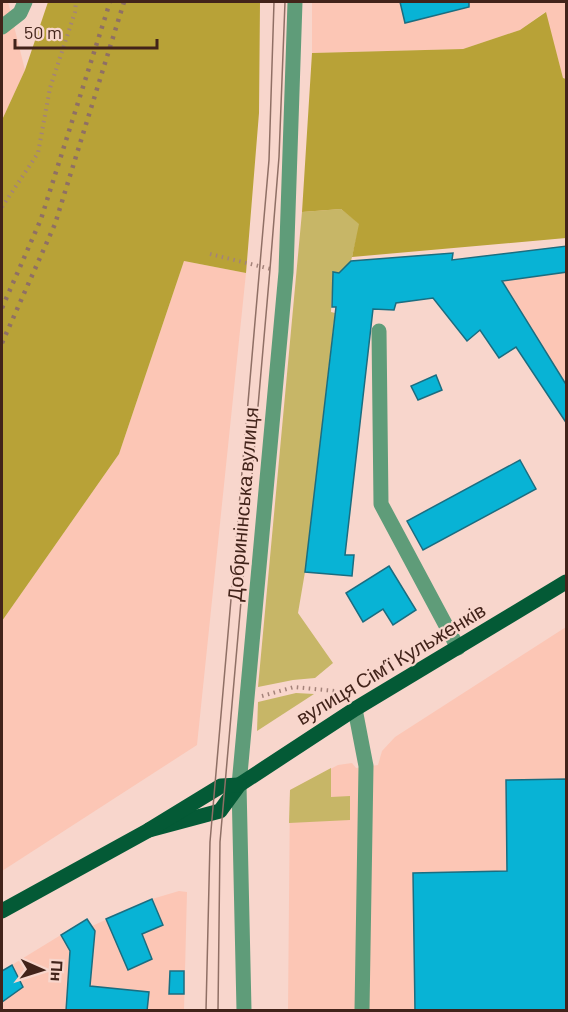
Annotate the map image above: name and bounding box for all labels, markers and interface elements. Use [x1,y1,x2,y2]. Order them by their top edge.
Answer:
scale bar [15,12,158,50]
text: 50 m [24,21,62,43]
street label: Добринінська вулиця [222,406,262,602]
street label: вулиця Сімʼї Кульженків [291,597,489,729]
north arrow [12,940,72,1000]
text: Пн [47,960,68,982]

